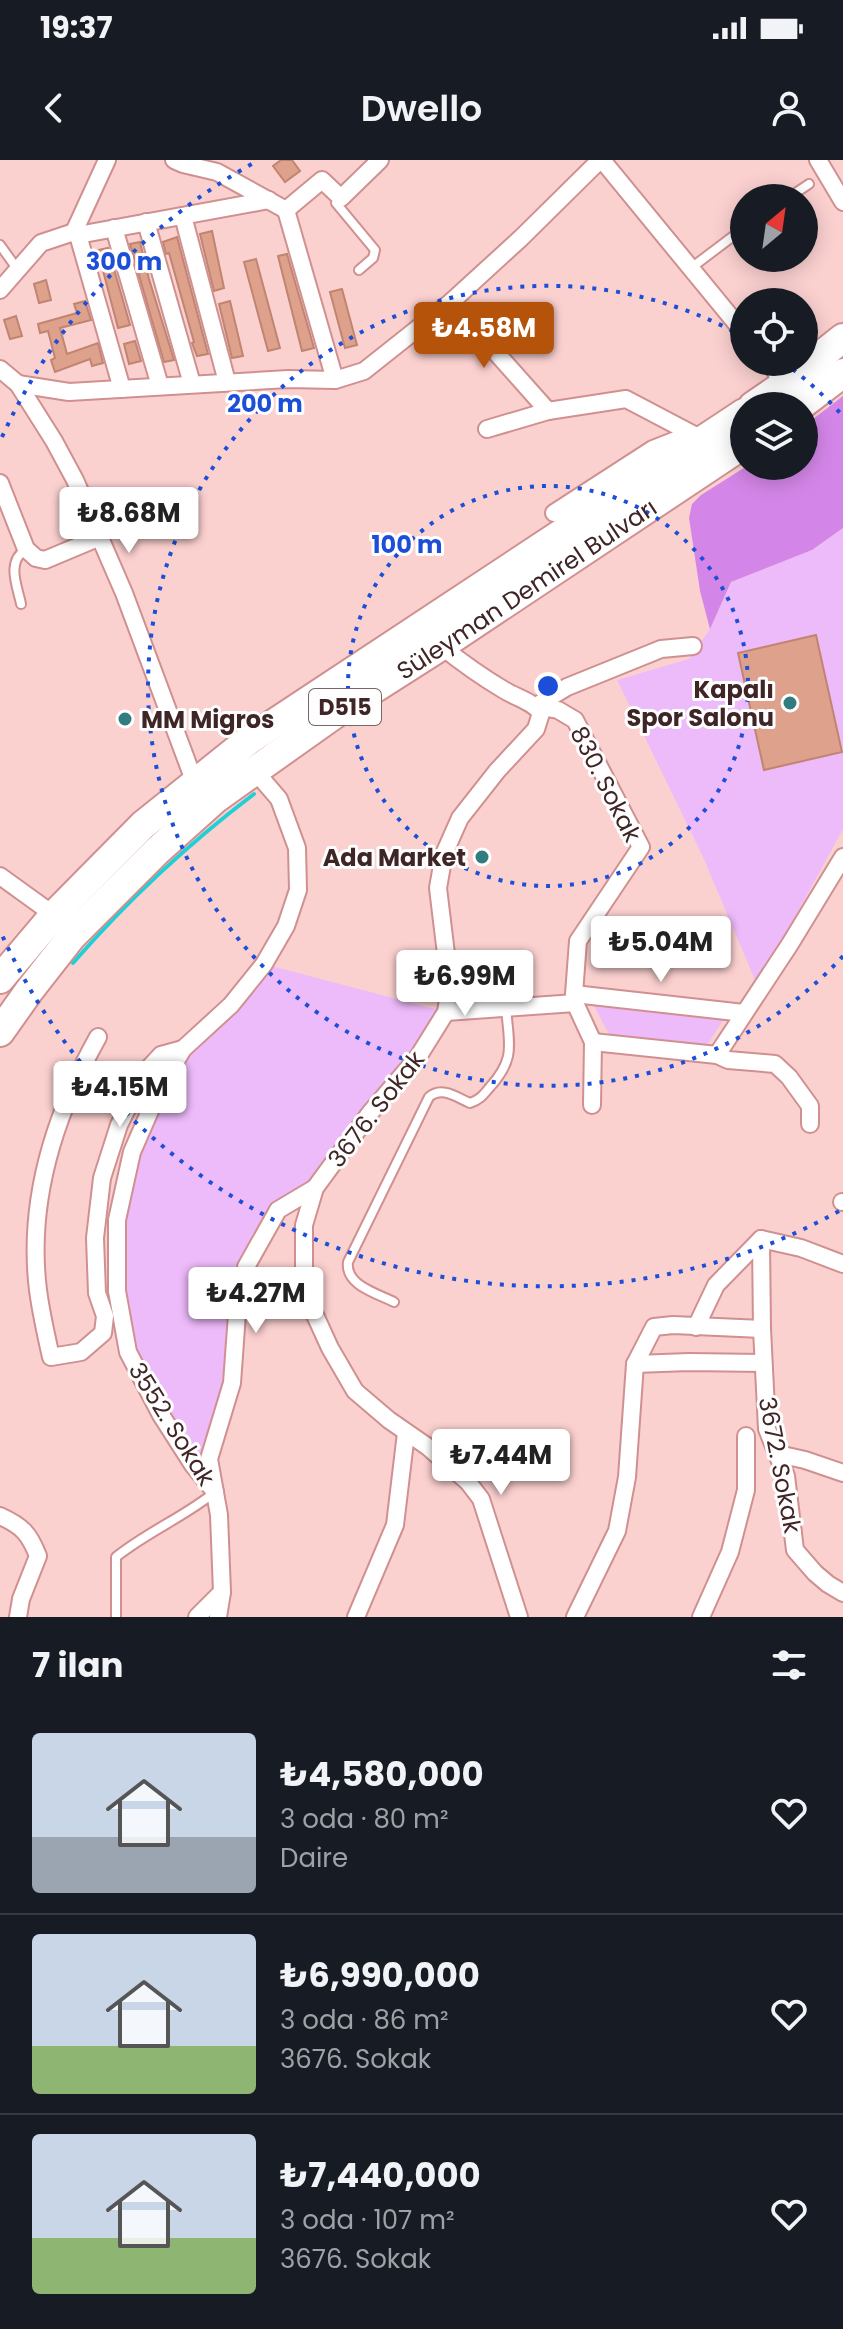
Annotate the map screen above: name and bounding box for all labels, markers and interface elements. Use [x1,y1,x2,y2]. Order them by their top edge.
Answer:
text: 19:37 [40,6,112,49]
text: Dwello [361,83,482,134]
icon: back [32,86,76,130]
icon: person [767,86,811,130]
north arrow [730,184,818,272]
map controls [730,184,818,480]
text: 300 m [86,245,162,278]
button: locate [730,288,818,376]
pin: ₺4.58M [419,302,549,370]
text: ₺4.58M [432,310,536,346]
text: 200 m [227,387,303,420]
button: layers [730,392,818,480]
pin: ₺8.68M [64,487,194,555]
street label: Süleyman Demirel Bulvarı [390,490,663,687]
text: ₺8.68M [77,495,181,531]
text: 100 m [372,528,442,561]
centre of rings [534,672,562,700]
place label: Kapalı Spor Salonu [627,673,774,734]
road number: D515 [309,689,381,725]
marker: Kapalı Spor Salonu [781,694,799,712]
place label: MM Migros [141,703,275,736]
marker: MM Migros [116,710,134,728]
street label: 830. Sokak [563,720,650,848]
place label: Ada Market [323,841,466,874]
marker: Ada Market [473,848,491,866]
pin: ₺5.04M [596,916,726,984]
text: ₺5.04M [609,924,713,960]
pin: ₺6.99M [400,950,530,1018]
text: ₺6.99M [414,958,516,994]
street label: 3676. Sokak [320,1043,432,1174]
pin: ₺4.15M [55,1061,185,1129]
text: ₺4.15M [71,1069,169,1105]
pin: ₺4.27M [191,1267,321,1335]
text: ₺4.27M [206,1275,306,1311]
street label: 3552. Sokak [121,1356,223,1493]
street label: 3672. Sokak [751,1394,809,1537]
pin: ₺7.44M [436,1429,566,1497]
text: ₺7.44M [450,1437,552,1473]
text: 7 ilan [32,1641,123,1689]
icon: filters [767,1643,811,1687]
text: ₺4,580,000 [280,1750,484,1798]
icon: home [96,1765,192,1861]
icon: heart [767,1791,811,1835]
text: 3 oda · 80 m² [280,1801,448,1837]
text: Daire [280,1840,348,1876]
text: ₺6,990,000 [280,1951,480,1999]
icon: home [96,1966,192,2062]
icon: heart [767,1992,811,2036]
text: 3 oda · 86 m² [280,2002,449,2038]
text: 3676. Sokak [280,2041,431,2077]
text: ₺7,440,000 [280,2151,481,2199]
icon: home [96,2166,192,2262]
icon: heart [767,2192,811,2236]
text: 3 oda · 107 m² [280,2202,455,2238]
text: 3676. Sokak [280,2241,431,2277]

